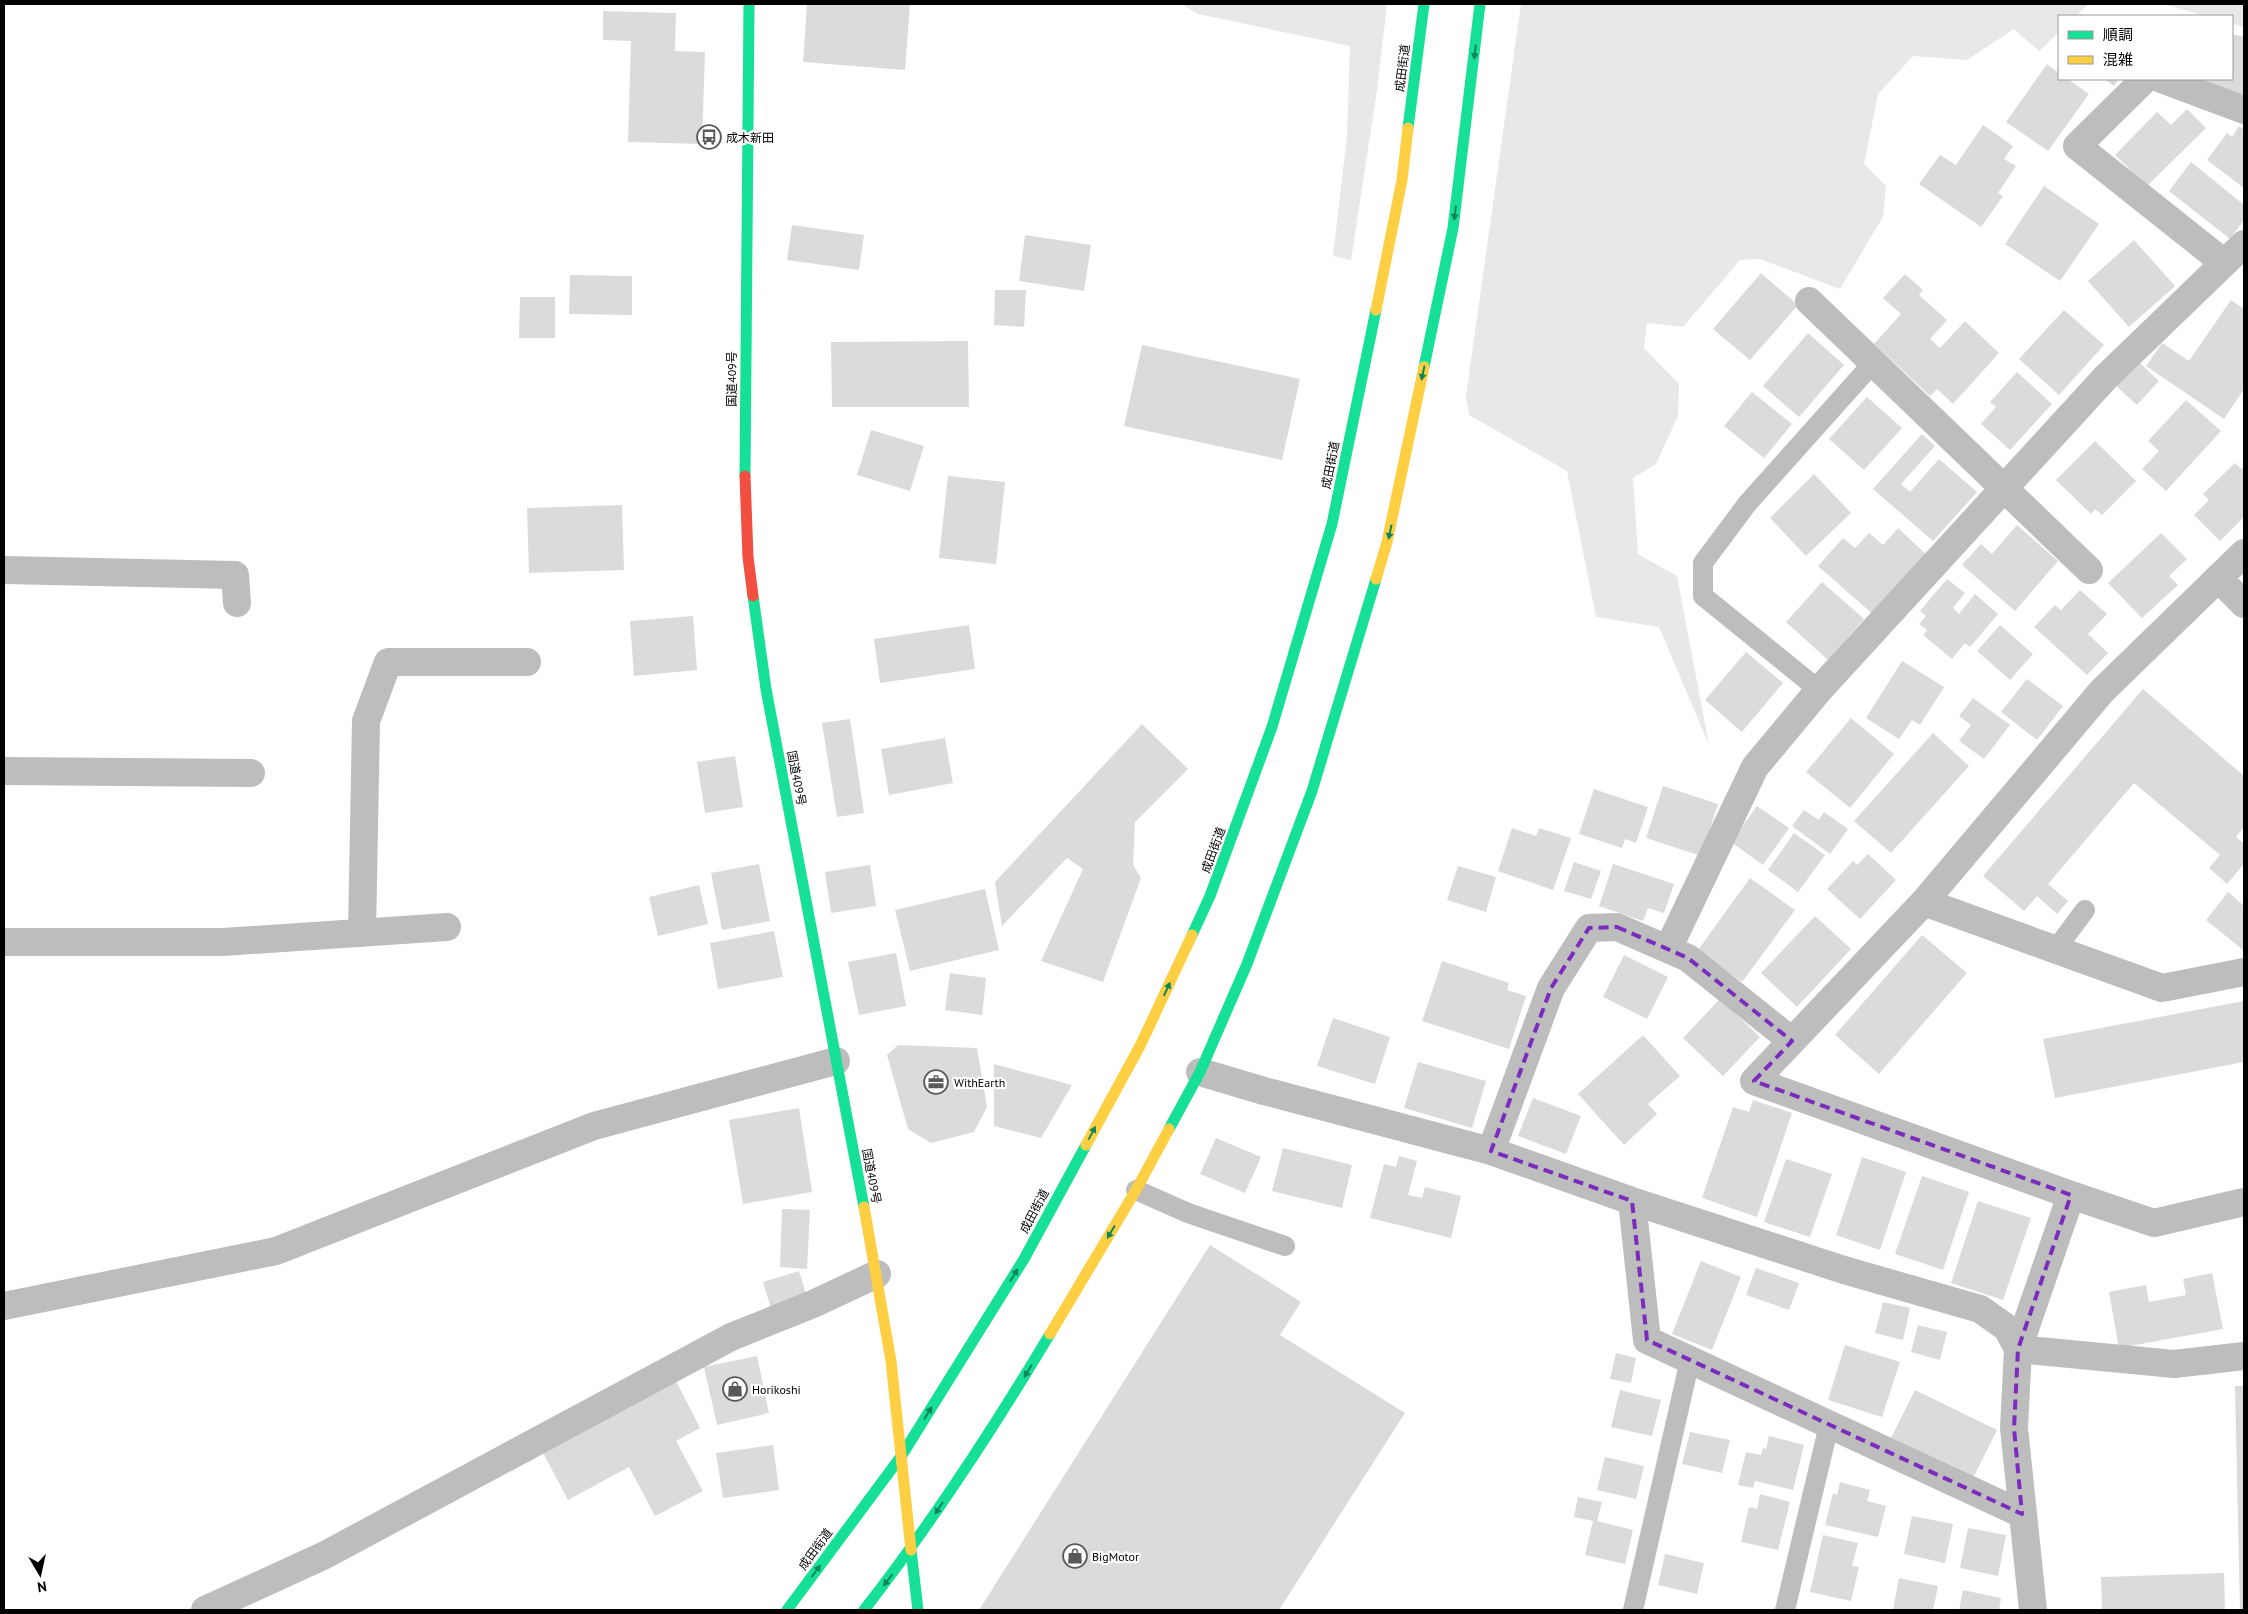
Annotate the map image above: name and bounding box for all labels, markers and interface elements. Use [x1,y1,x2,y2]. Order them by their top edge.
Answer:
legend [2058,15,2233,80]
text: 順調 [2103,25,2133,44]
street label: 成田街道 [1392,43,1412,93]
one-way arrow [1471,44,1479,60]
text: 混雑 [2103,50,2133,69]
bus stop icon: 成木新田 [696,124,722,150]
place label: 成木新田 [726,130,774,145]
one-way arrow [1451,206,1459,222]
street label: 国道409号 [724,351,739,407]
one-way arrow [1419,365,1427,380]
street label: 成田街道 [1318,440,1342,490]
one-way arrow [1385,524,1393,540]
street label: 国道409号 [784,749,810,807]
street label: 成田街道 [1198,825,1228,875]
one-way arrow [1163,982,1171,996]
office icon: WithEarth [923,1069,949,1095]
place label: WithEarth [954,1075,1005,1090]
one-way arrow [1088,1126,1096,1140]
street label: 国道409号 [859,1147,885,1205]
street label: 成田街道 [1016,1186,1052,1236]
one-way arrow [1106,1225,1115,1238]
one-way arrow [1009,1269,1018,1282]
one-way arrow [1023,1365,1032,1378]
shop icon: Horikoshi [722,1376,748,1402]
place label: Horikoshi [752,1382,801,1397]
one-way arrow [923,1407,932,1420]
one-way arrow [935,1501,944,1514]
street label: 成田街道 [795,1525,835,1573]
shop icon: BigMotor [1062,1543,1088,1569]
north arrow [15,1549,65,1599]
place label: BigMotor [1092,1549,1139,1564]
one-way arrow [811,1564,821,1578]
one-way arrow [882,1573,893,1586]
text: N [36,1577,48,1596]

